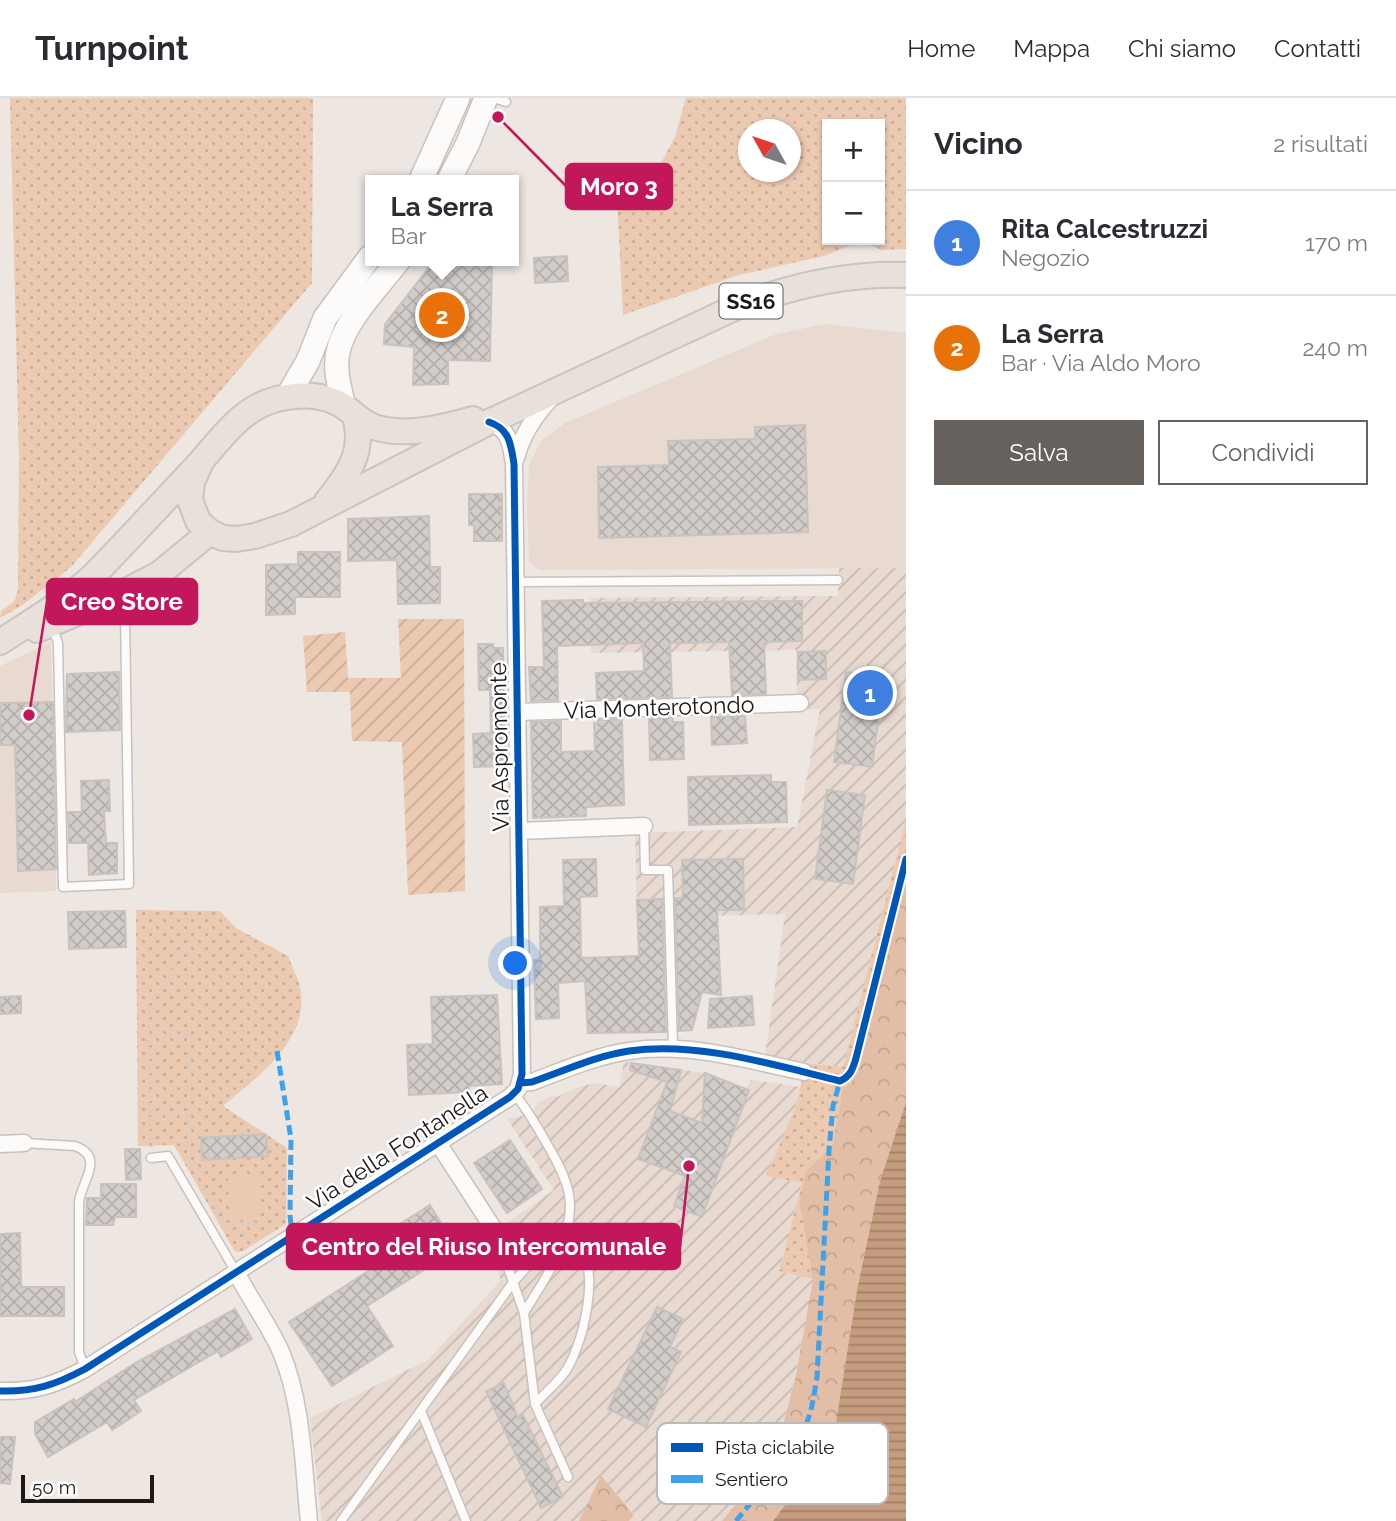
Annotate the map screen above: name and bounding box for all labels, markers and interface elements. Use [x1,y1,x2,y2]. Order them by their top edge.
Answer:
text: Turnpoint [35,29,188,68]
text: Home [907,34,975,63]
text: Mappa [1013,34,1090,63]
text: Chi siamo [1128,34,1236,63]
text: Contatti [1274,34,1361,63]
north arrow [738,119,801,182]
map controls [822,119,885,245]
button: + [822,119,885,182]
text: Vicino [934,126,1023,161]
text: 2 risultati [1273,130,1368,157]
callout: Moro 3 [566,164,672,209]
text: Moro 3 [580,172,658,201]
popup [365,175,519,266]
button: − [822,182,885,245]
text: La Serra [391,192,493,222]
text: Rita Calcestruzzi [1001,214,1208,244]
text: Bar [391,222,427,249]
text: 1 [951,229,963,256]
text: 170 m [1305,229,1368,256]
text: Negozio [1001,244,1090,271]
road number: SS16 [720,284,782,318]
pin: 2 [419,289,465,341]
text: La Serra [1001,319,1104,349]
text: 2 [951,334,963,361]
text: 240 m [1302,334,1368,361]
text: Bar · Via Aldo Moro [1001,349,1201,376]
button: Salva [934,420,1144,485]
button: Condividi [1158,420,1368,485]
callout: Creo Store [47,579,197,624]
text: Creo Store [61,587,183,616]
street label: Via Aspromonte [484,662,514,832]
pin: 1 [847,667,893,719]
street label: Via Monterotondo [563,690,755,724]
your location [498,946,532,980]
street label: Via della Fontanella [302,1079,492,1215]
callout: Centro del Riuso Intercomunale [287,1224,680,1269]
text: Centro del Riuso Intercomunale [302,1232,666,1261]
legend [657,1423,888,1504]
text: Pista ciclabile [715,1436,834,1458]
text: Sentiero [715,1468,788,1490]
scale bar [21,1472,154,1504]
text: 50 m [32,1476,76,1498]

